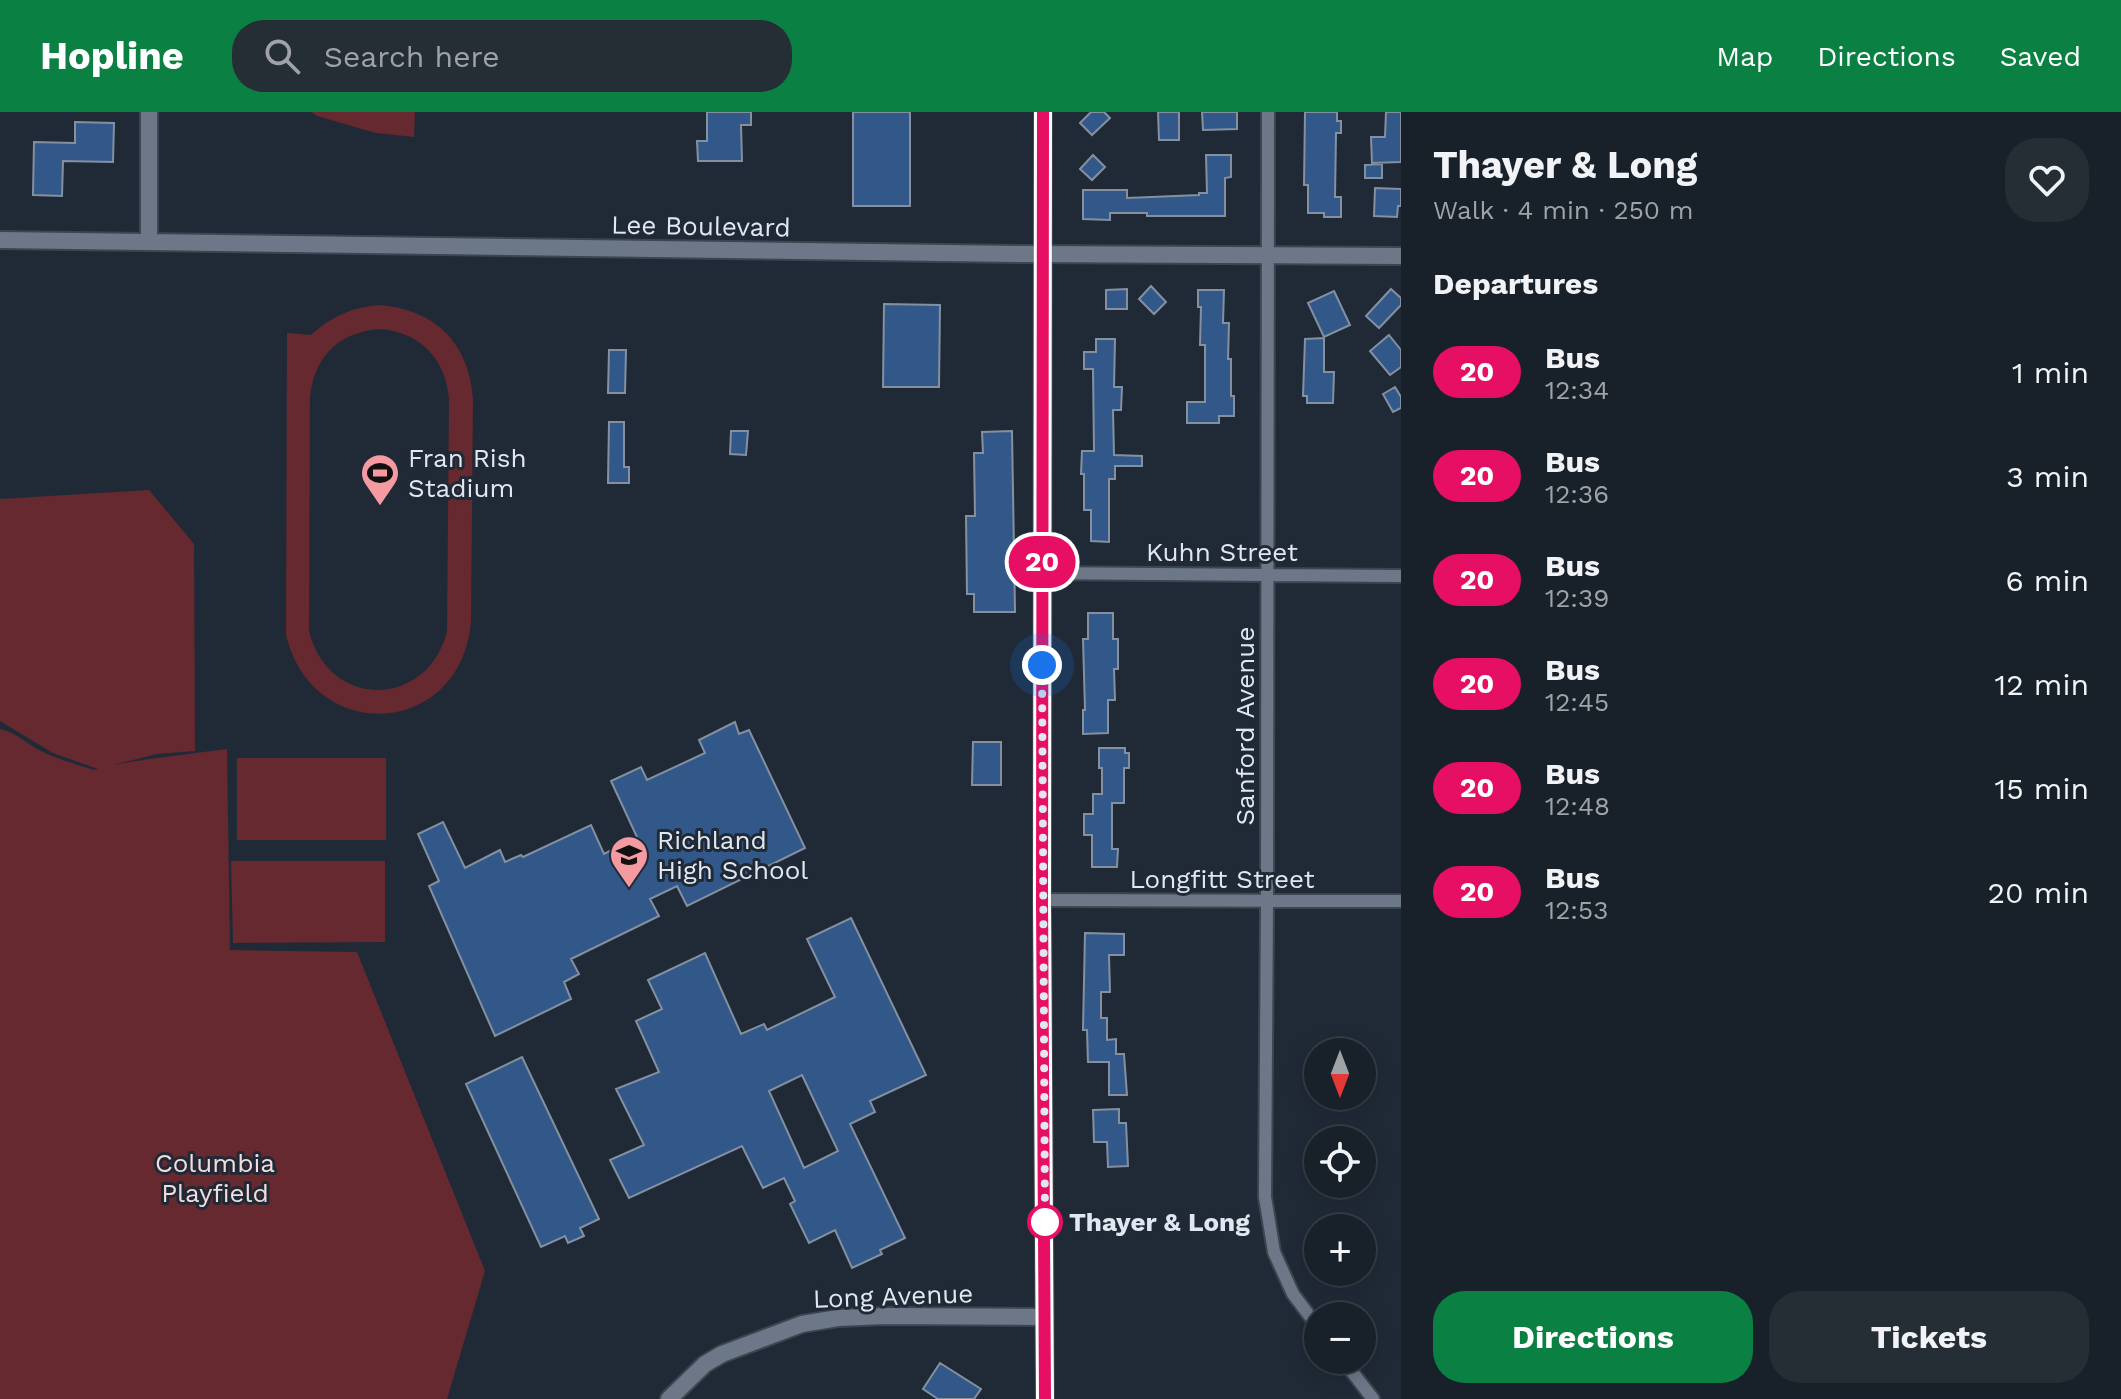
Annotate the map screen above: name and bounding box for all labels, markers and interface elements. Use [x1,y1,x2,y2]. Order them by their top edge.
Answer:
search box [232,20,792,92]
text: Hopline [40,34,184,78]
icon: search [260,34,304,78]
text: Search here [324,39,500,74]
text: Map [1716,40,1773,73]
text: Directions [1817,40,1956,73]
text: Saved [2000,40,2081,73]
button: heart [2005,138,2089,222]
text: Thayer & Long [1433,143,1697,187]
text: Walk · 4 min · 250 m [1433,195,1694,225]
street label: Lee Boulevard [611,209,791,243]
text: Departures [1433,266,1598,301]
text: Bus [1545,340,1600,375]
text: 20 [1460,355,1494,388]
text: 1 min [2012,355,2089,390]
text: 12:34 [1545,375,1609,405]
place label: Fran Rish Stadium [408,443,527,503]
text: Bus [1545,444,1600,479]
sports icon: Fran Rish Stadium [359,452,401,507]
text: 20 [1460,459,1494,492]
text: 3 min [2006,459,2089,494]
text: 12:36 [1545,479,1609,509]
line badge: 20 [1006,536,1078,588]
street label: Kuhn Street [1146,537,1298,567]
text: 20 [1025,545,1059,578]
text: Bus [1545,548,1600,583]
text: 20 [1460,563,1494,596]
text: 6 min [2005,563,2089,598]
text: 12:39 [1545,583,1609,613]
street label: Sanford Avenue [1230,627,1260,825]
your location [1022,645,1062,685]
text: Bus [1545,652,1600,687]
text: 20 [1460,667,1494,700]
text: 12 min [1994,667,2089,702]
text: 12:45 [1545,687,1609,717]
text: Bus [1545,756,1600,791]
text: 20 [1460,771,1494,804]
text: 15 min [1994,771,2089,806]
text: 12:48 [1545,791,1610,821]
place label: Richland High School [657,825,808,885]
school or university icon: Richland High School [608,834,650,889]
text: Bus [1545,860,1600,895]
street label: Longfitt Street [1129,864,1315,894]
text: 20 [1460,875,1494,908]
text: 20 min [1987,875,2089,910]
text: 12:53 [1545,895,1608,925]
north arrow [1304,1038,1376,1110]
map controls [1304,1038,1376,1374]
button: locate [1304,1126,1376,1198]
park label: Columbia Playfield [155,1148,275,1208]
marker: Thayer & Long [1028,1205,1062,1239]
place label: Thayer & Long [1069,1207,1250,1237]
button: + [1304,1214,1376,1286]
street label: Long Avenue [812,1278,974,1314]
button: Directions [1433,1291,1753,1383]
button: Tickets [1769,1291,2089,1383]
button: − [1304,1302,1376,1374]

